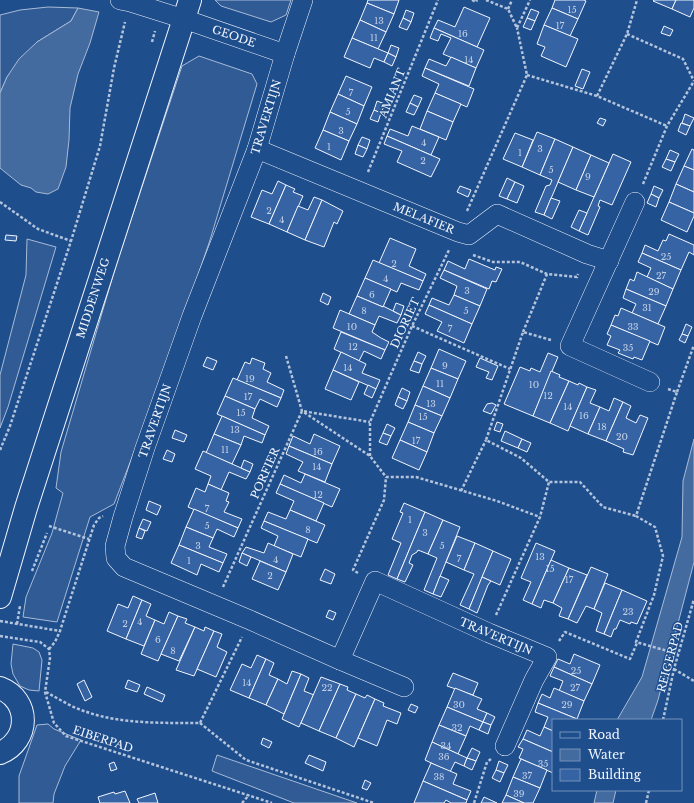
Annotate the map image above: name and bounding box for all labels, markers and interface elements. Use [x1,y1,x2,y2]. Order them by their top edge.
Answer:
house number: 15 [567,4,577,15]
house number: 13 [374,15,384,26]
house number: 17 [556,20,565,31]
street label: GEODE [210,22,258,50]
house number: 16 [458,28,468,39]
house number: 11 [370,32,378,43]
house number: 14 [464,54,474,65]
street label: AMIANT [375,66,408,121]
street label: TRAVERTIJN [248,78,284,156]
house number: 7 [349,87,354,98]
house number: 5 [345,106,351,117]
house number: 3 [338,125,344,136]
house number: 4 [421,137,427,148]
house number: 1 [327,141,331,152]
house number: 3 [537,143,543,154]
house number: 1 [518,147,522,158]
house number: 2 [420,155,426,166]
house number: 5 [548,164,554,175]
house number: 9 [585,171,591,182]
street label: MELAFIER [391,199,457,237]
house number: 2 [266,205,272,216]
house number: 4 [279,214,285,225]
house number: 25 [661,251,671,262]
street label: MIDDENWEG [73,255,113,340]
house number: 2 [391,258,397,269]
house number: 27 [656,270,667,281]
house number: 4 [383,273,389,284]
house number: 3 [464,285,470,296]
house number: 29 [648,286,660,297]
house number: 6 [369,289,375,300]
street label: DIORIET [387,295,423,351]
house number: 31 [642,302,652,313]
house number: 8 [361,305,367,316]
house number: 5 [463,305,469,316]
house number: 10 [347,321,357,332]
house number: 33 [627,321,639,332]
house number: 7 [448,323,453,334]
house number: 12 [348,341,358,352]
house number: 35 [623,342,633,353]
house number: 9 [442,360,448,371]
house number: 14 [343,362,353,373]
house number: 19 [245,373,255,384]
house number: 11 [436,378,444,389]
house number: 10 [529,379,539,390]
street label: TRAVERTIJN [136,382,174,460]
house number: 12 [543,390,553,401]
house number: 17 [244,391,253,402]
house number: 13 [426,398,436,409]
house number: 14 [563,401,573,412]
house number: 15 [236,407,246,418]
house number: 16 [579,410,589,421]
house number: 15 [418,411,428,422]
house number: 18 [597,421,607,432]
house number: 13 [230,424,240,435]
house number: 20 [616,431,628,442]
house number: 17 [412,435,421,446]
house number: 11 [221,444,229,455]
street label: PORFIER [247,445,283,501]
house number: 16 [313,446,323,457]
house number: 14 [312,461,322,472]
house number: 12 [313,489,323,500]
house number: 7 [205,503,210,514]
house number: 1 [408,514,412,525]
house number: 5 [204,520,210,531]
house number: 8 [305,524,311,535]
house number: 3 [422,527,428,538]
house number: 3 [195,540,201,551]
house number: 5 [439,540,445,551]
house number: 13 [535,551,545,562]
house number: 7 [457,553,462,564]
house number: 4 [273,554,279,565]
house number: 1 [187,555,191,566]
house number: 15 [545,563,555,574]
house number: 2 [267,570,273,581]
house number: 17 [565,574,574,585]
house number: 23 [622,606,634,617]
street label: TRAVERTIJN [457,614,535,658]
house number: 4 [137,616,143,627]
house number: 2 [122,618,128,629]
street label: REIGERPAD [654,620,686,694]
house number: 6 [155,634,161,645]
house number: 8 [170,645,176,656]
house number: 25 [571,665,581,676]
house number: 14 [242,677,252,688]
house number: 22 [321,682,333,693]
house number: 27 [570,682,581,693]
house number: 30 [453,699,465,710]
house number: 29 [561,699,573,710]
legend [552,719,682,791]
house number: 32 [451,722,463,733]
street label: EIBERPAD [71,723,135,755]
text: Road [588,727,620,742]
house number: 34 [441,740,451,751]
text: Water [587,747,625,762]
house number: 36 [438,751,450,762]
house number: 35 [538,758,548,769]
text: Building [588,767,642,782]
house number: 37 [522,770,533,781]
house number: 38 [434,771,445,782]
house number: 39 [513,788,525,799]

